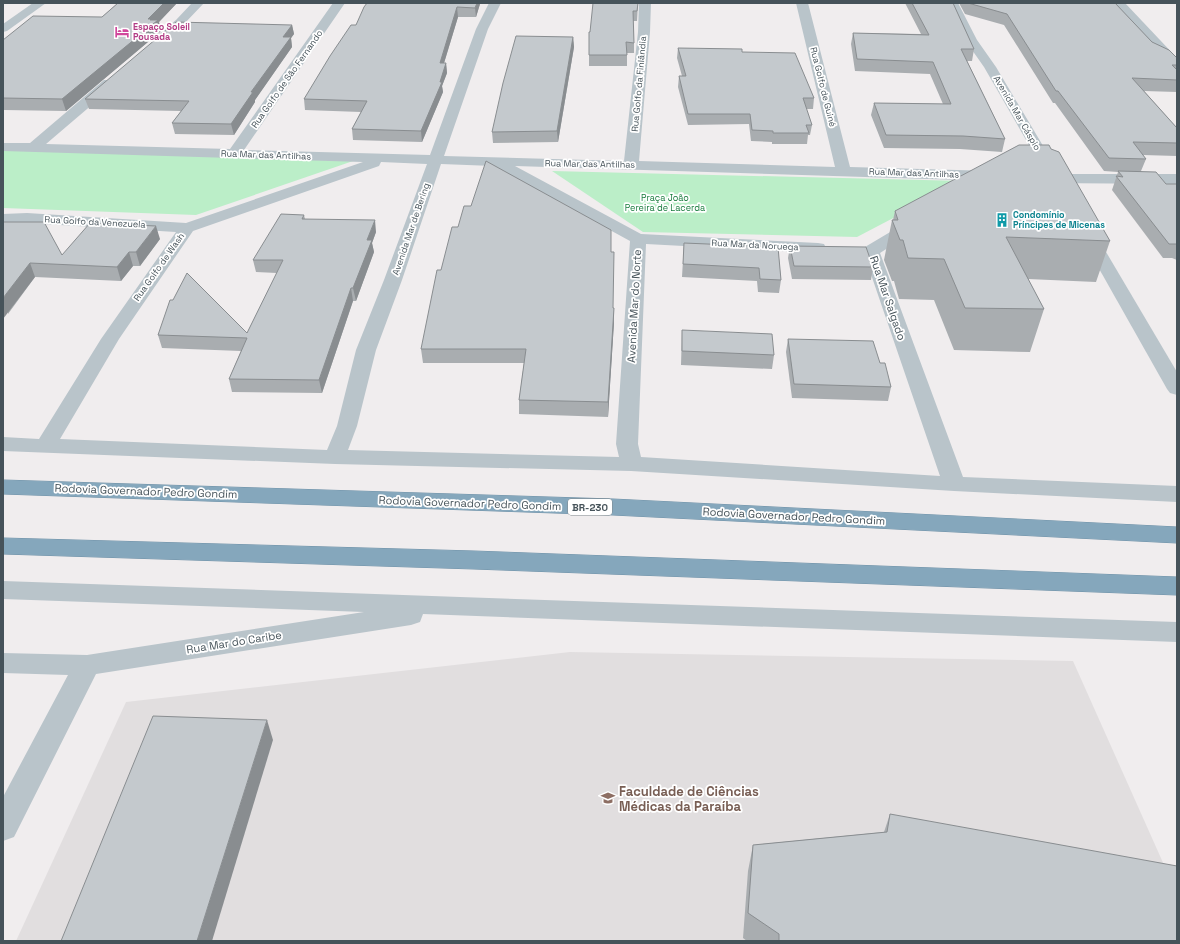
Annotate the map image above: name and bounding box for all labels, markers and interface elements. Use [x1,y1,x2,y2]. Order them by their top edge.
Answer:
place label: Espaço Soleil Pousada [133,21,190,43]
hotel icon: Espaço Soleil Pousada [114,24,130,40]
street label: Rua Golfo de São Fernando [249,27,326,130]
street label: Rua Golfo da Finlândia [629,36,649,132]
street label: Rua Golfo de Guiné [807,46,839,128]
street label: Avenida Mar Cáspio [991,73,1044,153]
street label: Rua Mar das Antilhas [221,147,312,163]
street label: Rua Mar das Antilhas [545,157,635,171]
street label: Rua Mar das Antilhas [869,165,960,181]
street label: Avenida Mar de Bering [390,181,432,277]
park label: Praça João Pereira de Lacerda [625,192,705,214]
place label: Condomínio Príncipes de Micenas [1013,209,1105,231]
building icon: Condomínio Príncipes de Micenas [994,212,1010,228]
street label: Rua Golfo da Venezuela [44,213,146,231]
street label: Rua Golfo de Wash [131,231,187,303]
street label: Rua Mar da Noruega [711,237,799,253]
street label: Avenida Mar do Norte [624,249,644,363]
street label: Rua Mar Salgado [867,254,909,342]
street label: Rodovia Governador Pedro Gondim [54,481,238,501]
street label: Rodovia Governador Pedro Gondim [378,493,562,513]
road number: BR-230 [568,499,612,515]
street label: Rodovia Governador Pedro Gondim [702,504,886,528]
street label: Rua Mar do Caribe [185,628,283,656]
place label: Faculdade de Ciências Médicas da Paraíba [619,783,759,815]
school or university icon: Faculdade de Ciências Médicas da Paraíba [600,790,616,806]

